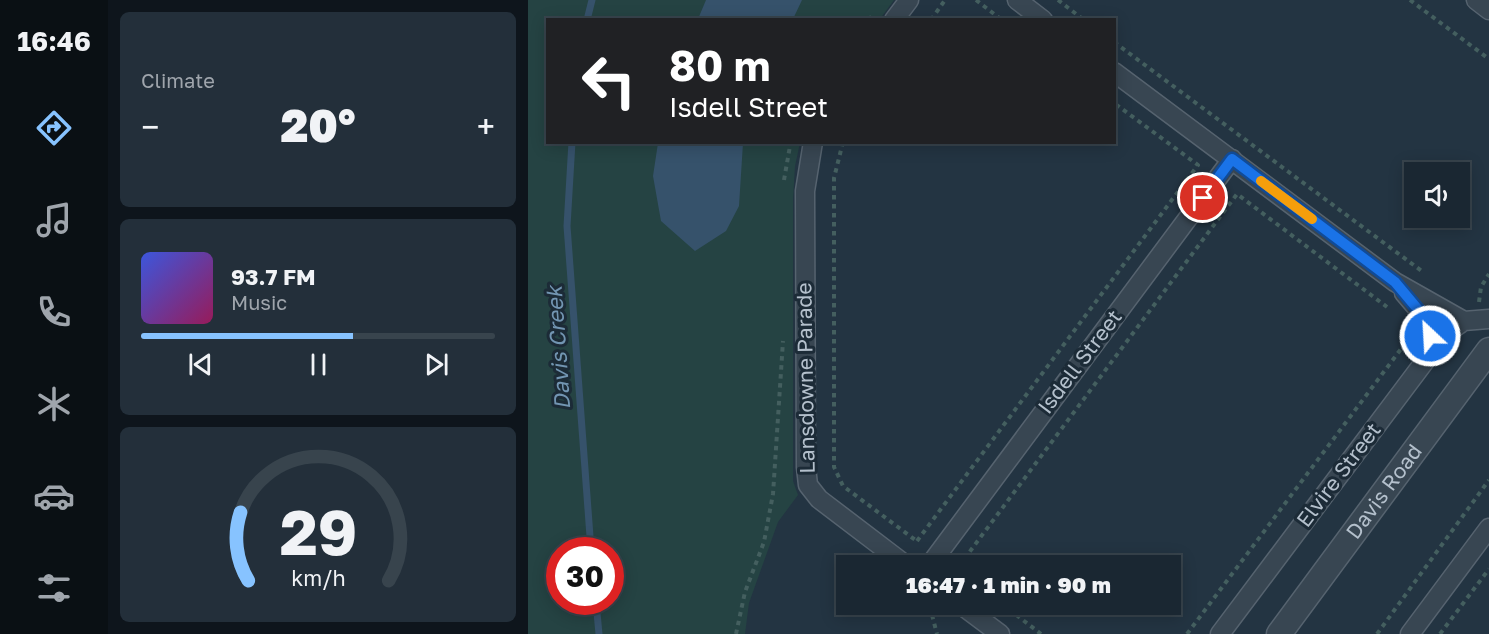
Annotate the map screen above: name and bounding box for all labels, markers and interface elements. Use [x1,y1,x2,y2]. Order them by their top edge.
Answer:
text: 16:46 [17,25,91,57]
text: 80 m [669,40,770,90]
icon: left [570,42,648,120]
text: Climate [141,68,215,92]
text: Isdell Street [669,91,828,123]
text: 20° [280,98,356,152]
icon: directions [33,107,75,149]
text: − [141,107,159,146]
text: + [477,107,495,146]
map controls [1404,162,1470,228]
button: sound [1404,162,1470,228]
pin [1177,172,1228,223]
icon: arrive [1186,181,1219,214]
icon: music [33,199,75,241]
text: 93.7 FM [231,263,316,290]
street label: Lansdowne Parade [790,282,820,474]
water label: Davis Creek [540,283,575,411]
text: Music [231,290,287,314]
icon: phone [33,291,75,333]
street label: Isdell Street [1032,304,1127,419]
position arrow [1398,304,1462,368]
icon: previous [184,348,217,381]
icon: pause [302,348,335,381]
icon: next [420,348,453,381]
icon: climate [33,383,75,425]
street label: Elvire Street [1290,417,1386,532]
street label: Davis Road [1340,439,1427,544]
icon: car [33,475,75,517]
text: 29 [279,495,357,570]
speed limit sign: 30 [546,537,624,615]
text: km/h [291,566,345,592]
icon: filters [33,567,75,609]
text: 16:47 · 1 min · 90 m [906,571,1111,598]

